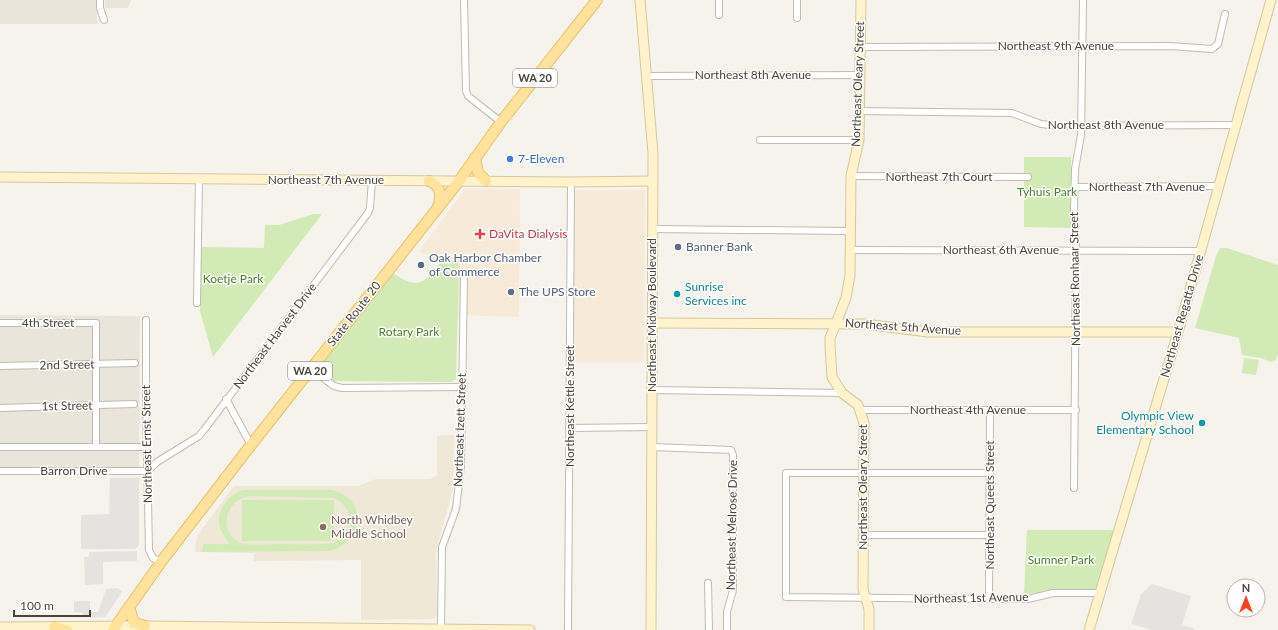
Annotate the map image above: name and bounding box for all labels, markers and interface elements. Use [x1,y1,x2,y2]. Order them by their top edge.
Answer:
street label: Northeast Oleary Street [848,20,867,147]
street label: Northeast 9th Avenue [998,38,1114,53]
street label: Northeast 8th Avenue [695,67,811,82]
road number: WA 20 [513,69,557,87]
street label: Northeast 8th Avenue [1048,117,1164,132]
place label: 7-Eleven [518,151,564,166]
marker: 7-Eleven [505,154,515,164]
street label: Northeast 7th Court [885,169,993,184]
street label: Northeast 7th Avenue [268,172,384,187]
street label: Northeast 7th Avenue [1089,179,1205,194]
park label: Tyhuis Park [1017,184,1078,199]
street label: Northeast Ronhaar Street [1066,211,1083,346]
place label: DaVita Dialysis [489,226,568,241]
marker: DaVita Dialysis [474,228,486,240]
street label: Northeast Midway Boulevard [644,238,659,392]
place label: Banner Bank [686,239,754,254]
marker: Banner Bank [673,242,683,252]
street label: Northeast 6th Avenue [943,242,1059,257]
place label: Oak Harbor Chamber of Commerce [429,250,542,279]
street label: Northeast Regatta Drive [1157,253,1206,379]
marker: Oak Harbor Chamber of Commerce [416,260,426,270]
park label: Koetje Park [203,271,264,286]
street label: State Route 20 [324,278,384,349]
place label: Sunrise Services inc [685,279,747,308]
street label: Northeast Harvest Drive [230,280,319,392]
place label: The UPS Store [519,284,595,299]
marker: The UPS Store [506,287,516,297]
marker: Sunrise Services inc [672,289,682,299]
street label: 4th Street [22,315,75,330]
street label: Northeast 5th Avenue [844,315,962,338]
park label: Rotary Park [379,324,440,339]
street label: Northeast Kettle Street [562,344,577,467]
street label: 2nd Street [39,357,95,372]
road number: WA 20 [288,362,332,380]
street label: Northeast Izett Street [450,372,469,487]
street label: Northeast Ernst Street [138,384,155,503]
street label: 1st Street [41,398,93,413]
street label: Northeast 4th Avenue [910,402,1026,417]
place label: Olympic View Elementary School [1096,408,1195,437]
marker: Olympic View Elementary School [1197,418,1207,428]
street label: Northeast Oleary Street [855,424,870,550]
street label: Northeast Queets Street [982,440,997,570]
street label: Northeast Melrose Drive [723,460,740,590]
street label: Barron Drive [40,463,108,478]
place label: North Whidbey Middle School [331,512,414,541]
marker: North Whidbey Middle School [318,522,328,532]
park label: Sumner Park [1028,552,1095,567]
north arrow [1226,578,1266,618]
text: N [1242,581,1250,594]
street label: Northeast 1st Avenue [913,589,1029,606]
scale bar [14,592,90,618]
text: 100 m [20,598,54,613]

